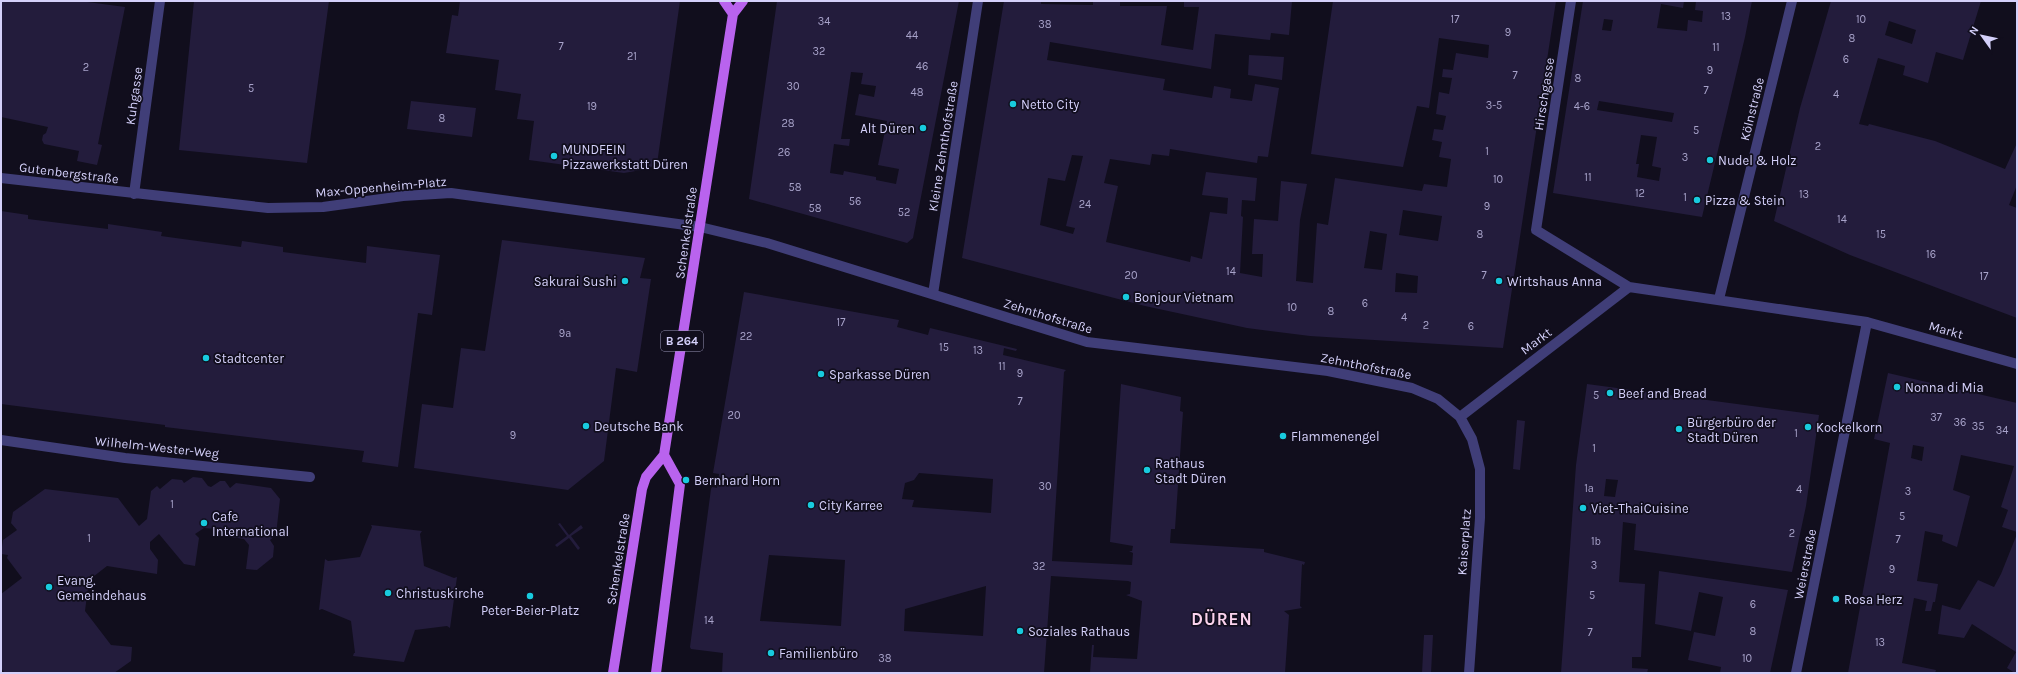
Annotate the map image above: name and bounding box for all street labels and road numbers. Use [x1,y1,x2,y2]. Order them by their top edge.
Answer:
street label: Hirschgasse [1531,56,1557,131]
street label: Kuhgasse [123,66,146,126]
street label: Kölnstraße [1737,75,1767,142]
street label: Kleine Zehnthofstraße [925,79,961,212]
street label: Gutenbergstraße [18,159,120,187]
street label: Max-Oppenheim-Platz [315,174,447,200]
street label: Schenkelstraße [672,186,700,280]
street label: Zehnthofstraße [1002,295,1095,337]
street label: Markt [1927,318,1965,342]
street label: Markt [1517,324,1555,358]
road number: B 264 [661,331,703,351]
street label: Zehnthofstraße [1319,350,1413,382]
street label: Wilhelm-Wester-Weg [94,433,220,461]
street label: Kaiserplatz [1454,508,1474,576]
street label: Schenkelstraße [603,512,633,606]
street label: Weierstraße [1791,527,1819,600]

